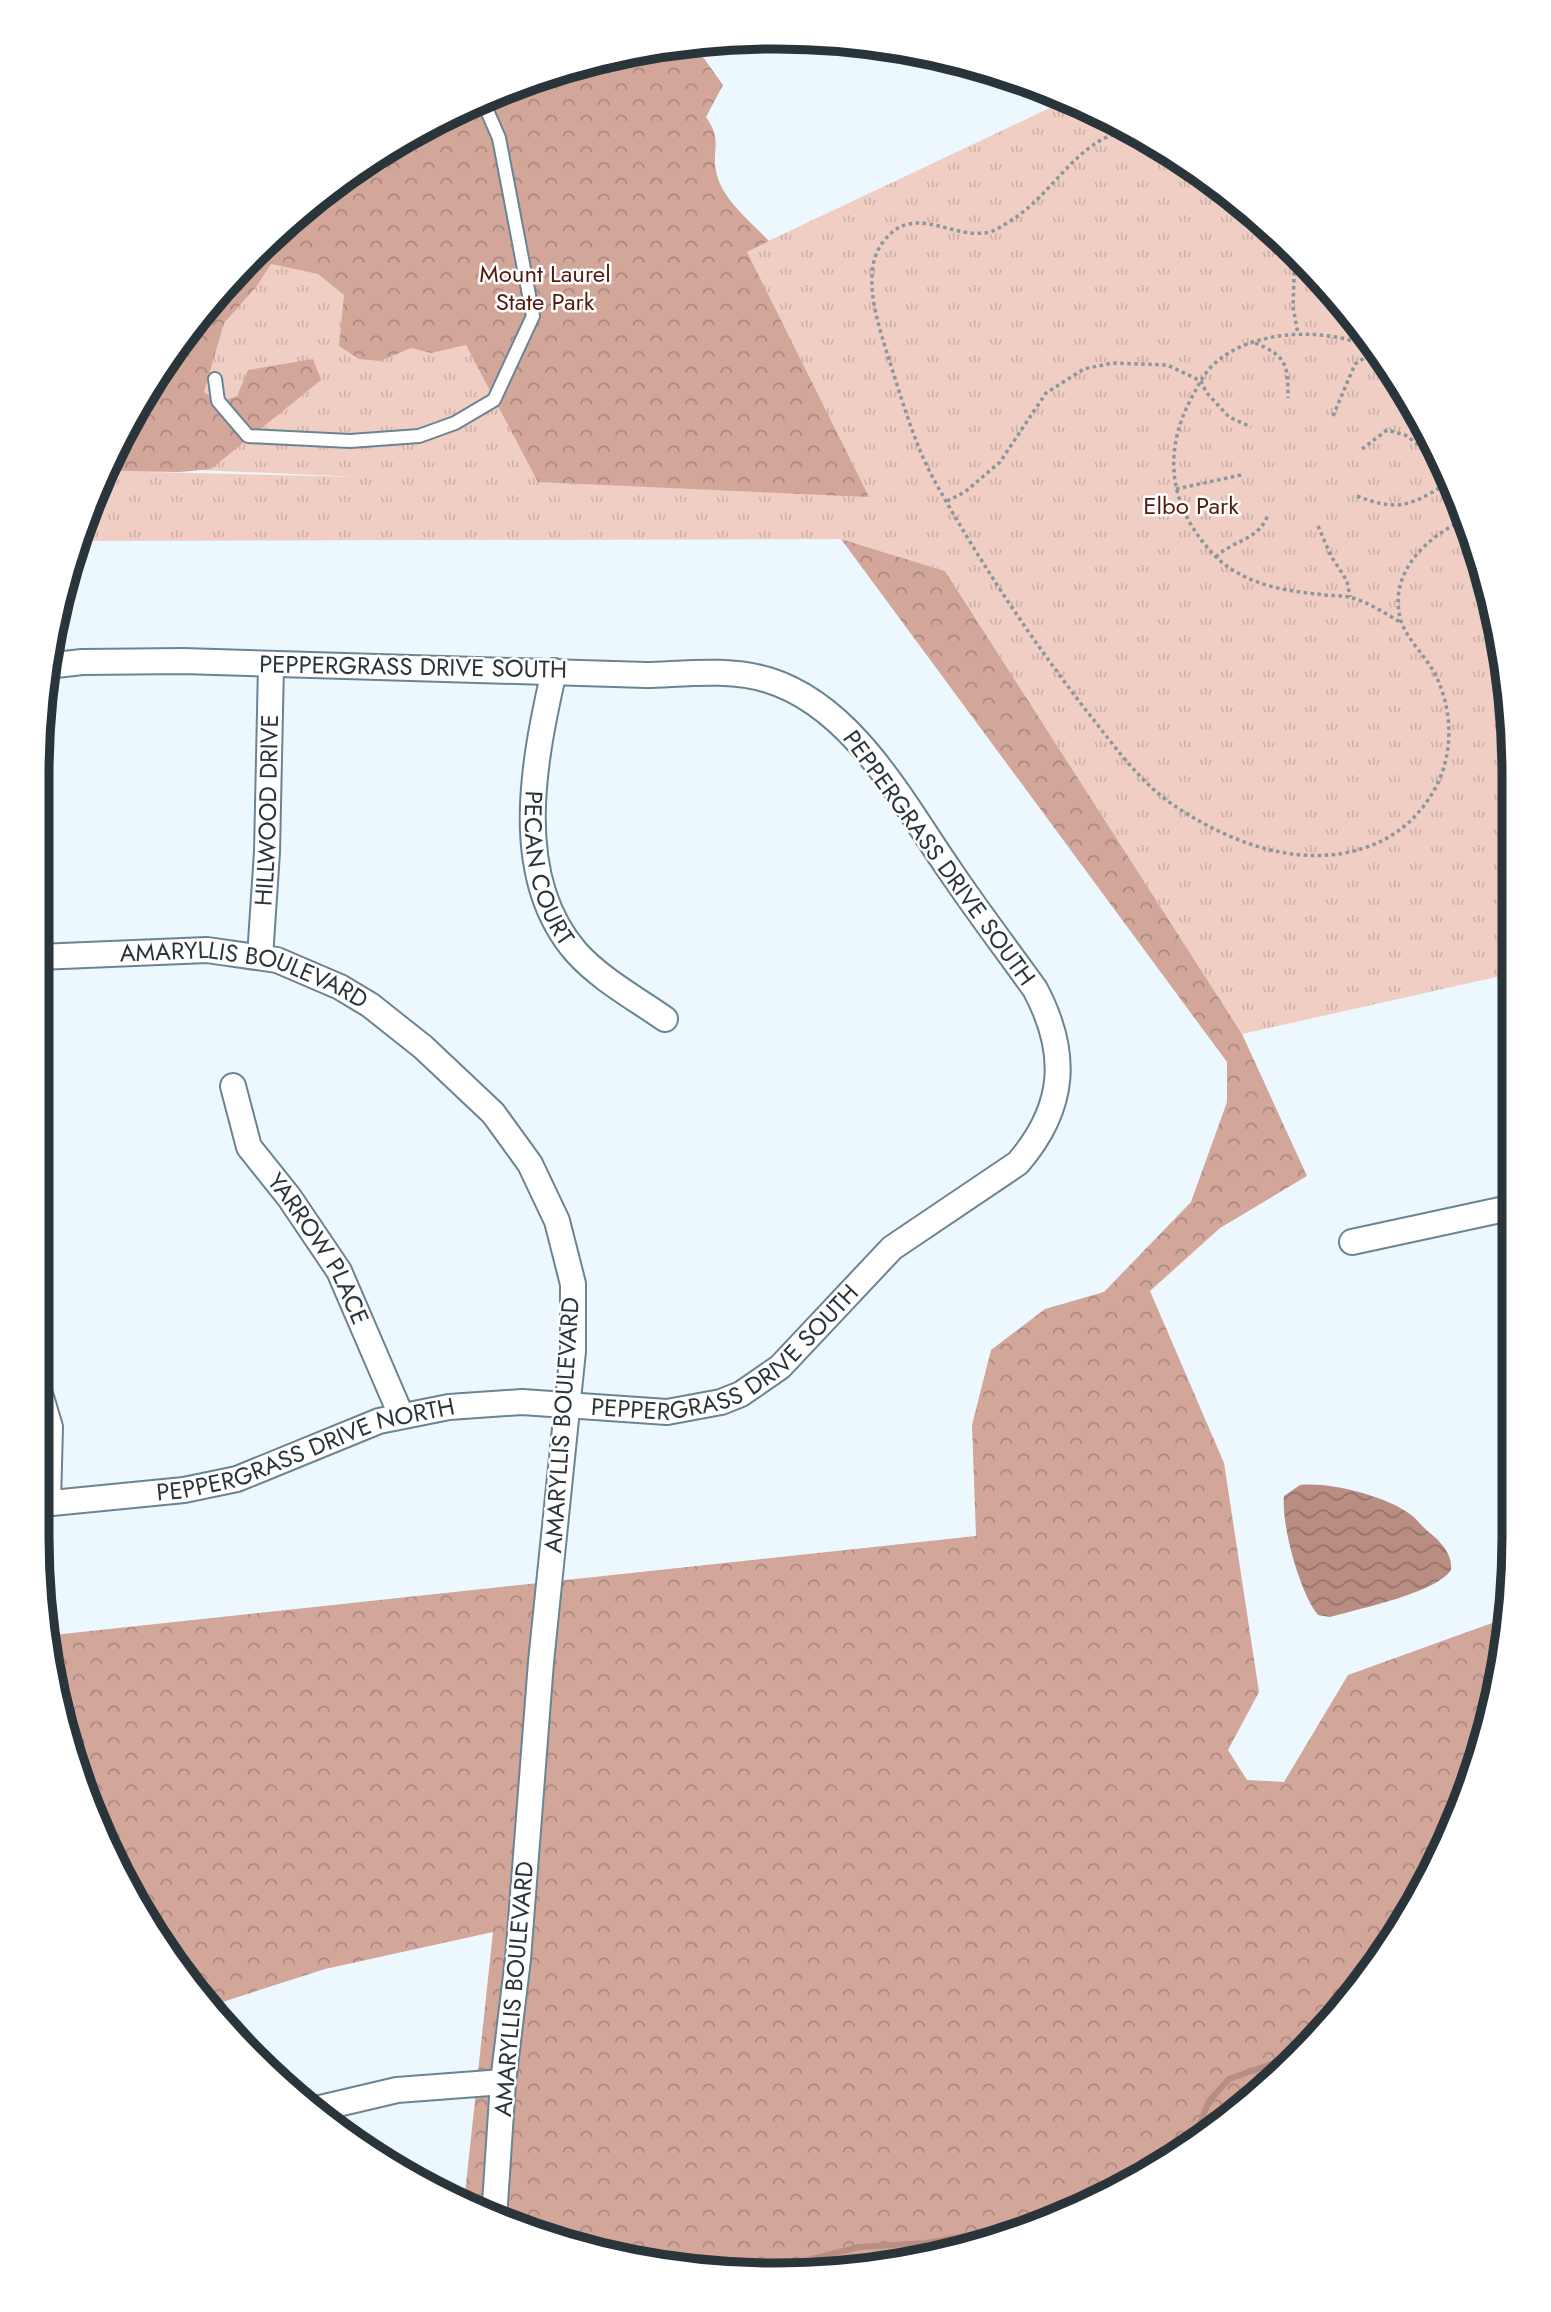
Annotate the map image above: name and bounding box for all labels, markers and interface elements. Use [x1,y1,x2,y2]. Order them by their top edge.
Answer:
park label: Mount Laurel State Park [479,256,611,319]
park label: Elbo Park [1143,488,1239,523]
street label: PEPPERGRASS DRIVE SOUTH [259,646,567,687]
street label: HILLWOOD DRIVE [245,714,287,907]
street label: PEPPERGRASS DRIVE SOUTH [835,723,1044,993]
street label: PECAN COURT [516,790,583,952]
street label: AMARYLLIS BOULEVARD [119,932,375,1017]
street label: YARROW PLACE [259,1165,378,1330]
street label: PEPPERGRASS DRIVE SOUTH [590,1276,866,1429]
street label: AMARYLLIS BOULEVARD [535,1296,588,1554]
street label: PEPPERGRASS DRIVE NORTH [155,1388,458,1510]
street label: AMARYLLIS BOULEVARD [485,1860,542,2118]

